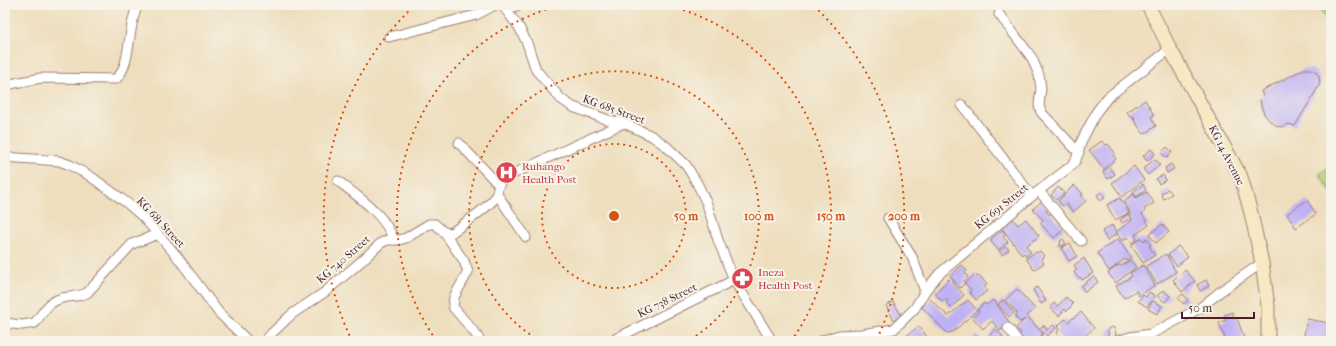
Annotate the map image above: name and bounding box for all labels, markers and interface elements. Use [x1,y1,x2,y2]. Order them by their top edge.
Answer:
street label: KG 685 Street [581,92,647,127]
street label: KG 14 Avenue [1206,123,1248,188]
hospital icon: Ruhango Health Post [493,159,519,185]
place label: Ruhango Health Post [522,160,577,186]
street label: KG 691 Street [972,181,1031,232]
street label: KG 681 Street [134,194,187,250]
centre of rings [607,209,621,223]
text: 50 m [674,209,699,223]
text: 100 m [744,209,775,223]
text: 150 m [817,209,846,223]
text: 200 m [888,209,921,223]
street label: KG 740 Street [314,233,373,286]
pharmacy icon: Ineza Health Post [729,265,755,291]
place label: Ineza Health Post [758,266,813,292]
street label: KG 738 Street [635,280,699,320]
scale bar [1182,294,1254,320]
text: 50 m [1188,301,1212,315]

